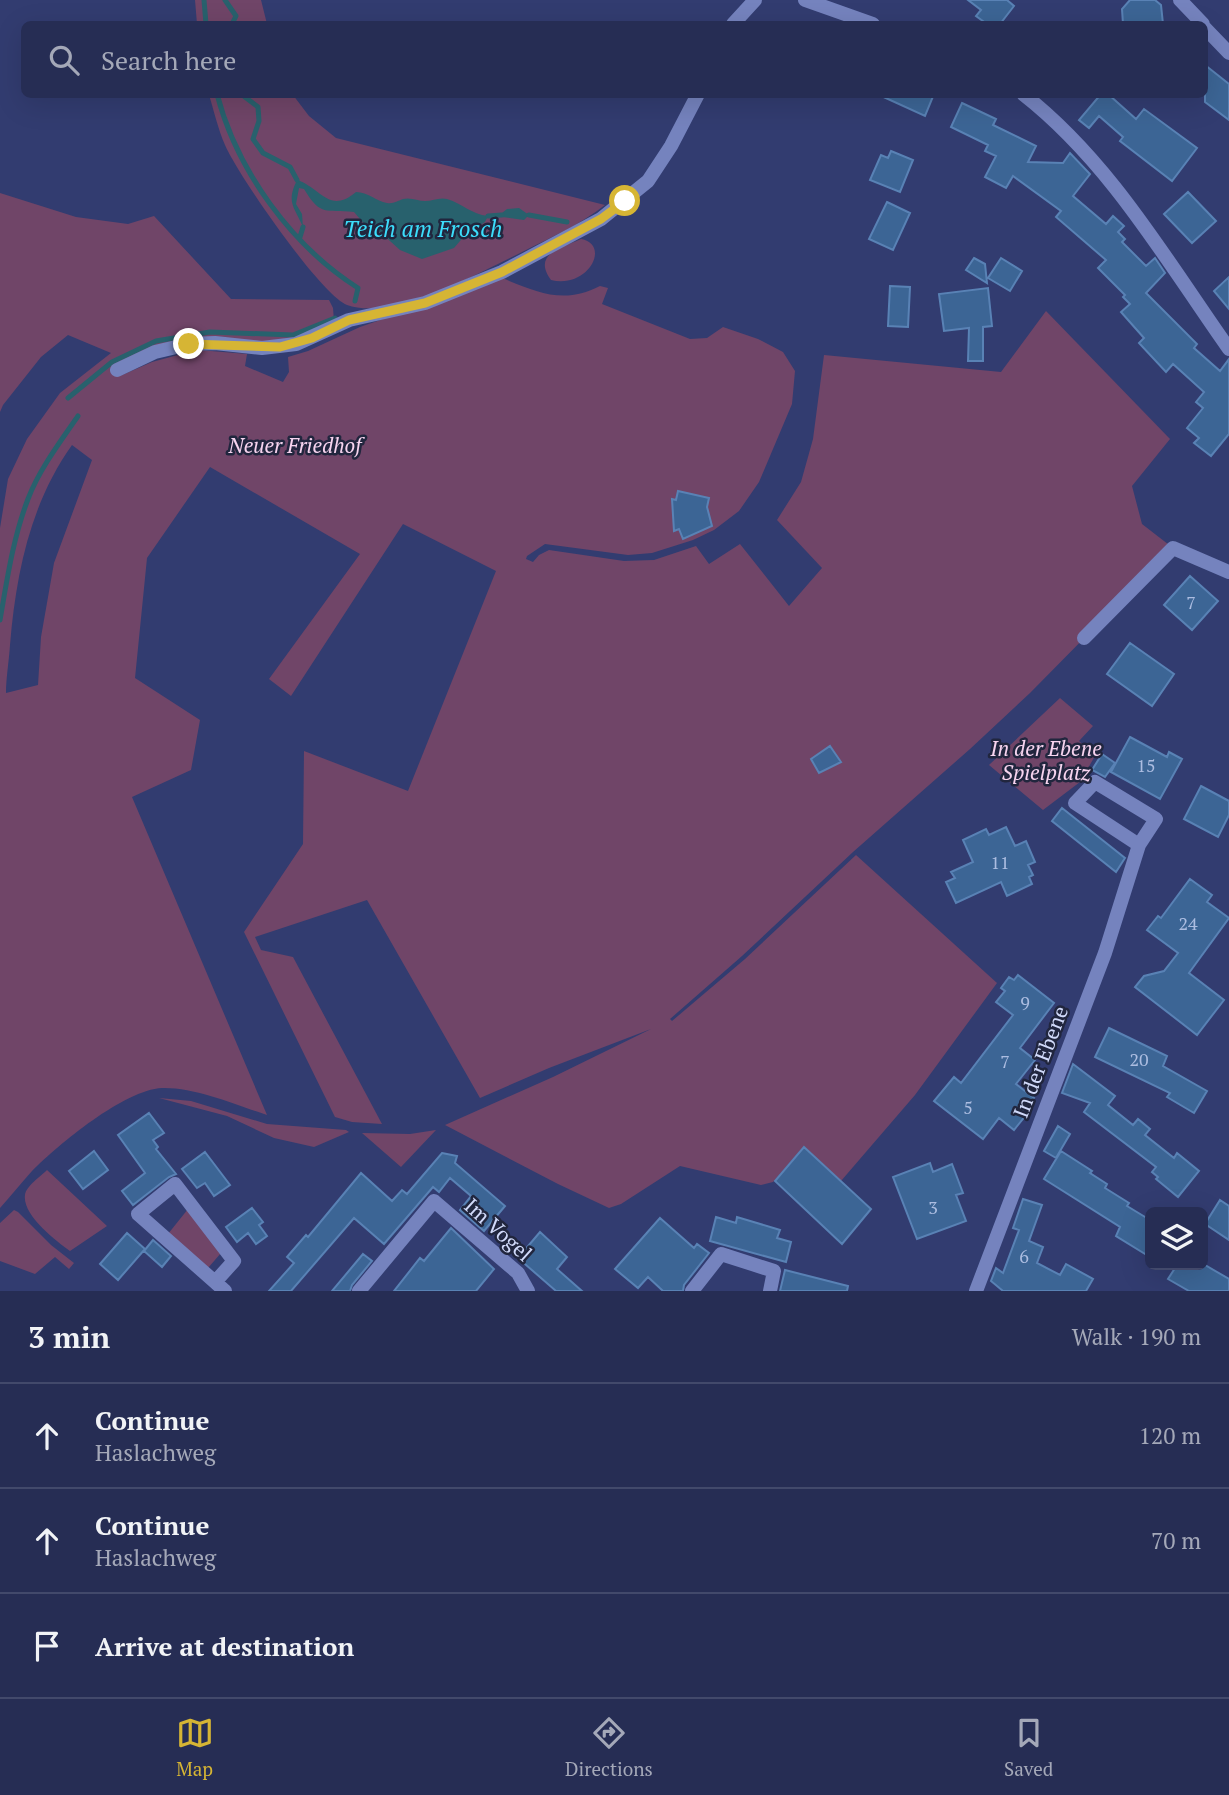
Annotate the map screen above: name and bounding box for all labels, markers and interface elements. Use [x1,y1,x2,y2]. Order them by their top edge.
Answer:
search box [21,21,1208,98]
icon: search [45,41,83,79]
text: Search here [101,43,236,77]
route start [609,185,640,216]
water label: Teich am Frosch [343,213,503,244]
route end [173,328,204,359]
park label: Neuer Friedhof [227,431,365,459]
house number: 7 [1186,590,1196,614]
park label: In der Ebene Spielplatz [989,734,1102,786]
house number: 15 [1136,753,1156,777]
house number: 11 [990,850,1010,874]
house number: 24 [1178,911,1198,935]
house number: 9 [1020,990,1030,1014]
street label: In der Ebene [1006,1002,1074,1122]
house number: 20 [1129,1047,1149,1071]
house number: 7 [1000,1049,1010,1073]
house number: 5 [963,1095,973,1119]
street label: Im Vogel [459,1191,539,1267]
house number: 3 [928,1195,938,1219]
map controls [1145,1207,1208,1270]
button: layers [1145,1207,1208,1270]
house number: 6 [1019,1244,1029,1268]
text: 3 min [28,1317,110,1357]
text: Walk · 190 m [1072,1321,1201,1352]
text: Continue [95,1403,209,1437]
icon: ahead [28,1417,66,1455]
text: 120 m [1139,1420,1201,1451]
text: Haslachweg [95,1437,216,1468]
text: Continue [95,1508,209,1542]
icon: ahead [28,1522,66,1560]
text: 70 m [1151,1525,1201,1556]
text: Haslachweg [95,1542,216,1573]
icon: arrive [28,1627,66,1665]
text: Arrive at destination [95,1629,354,1663]
tab: Map [176,1714,214,1781]
tab: Directions [565,1714,653,1781]
tab: Saved [1004,1714,1053,1781]

